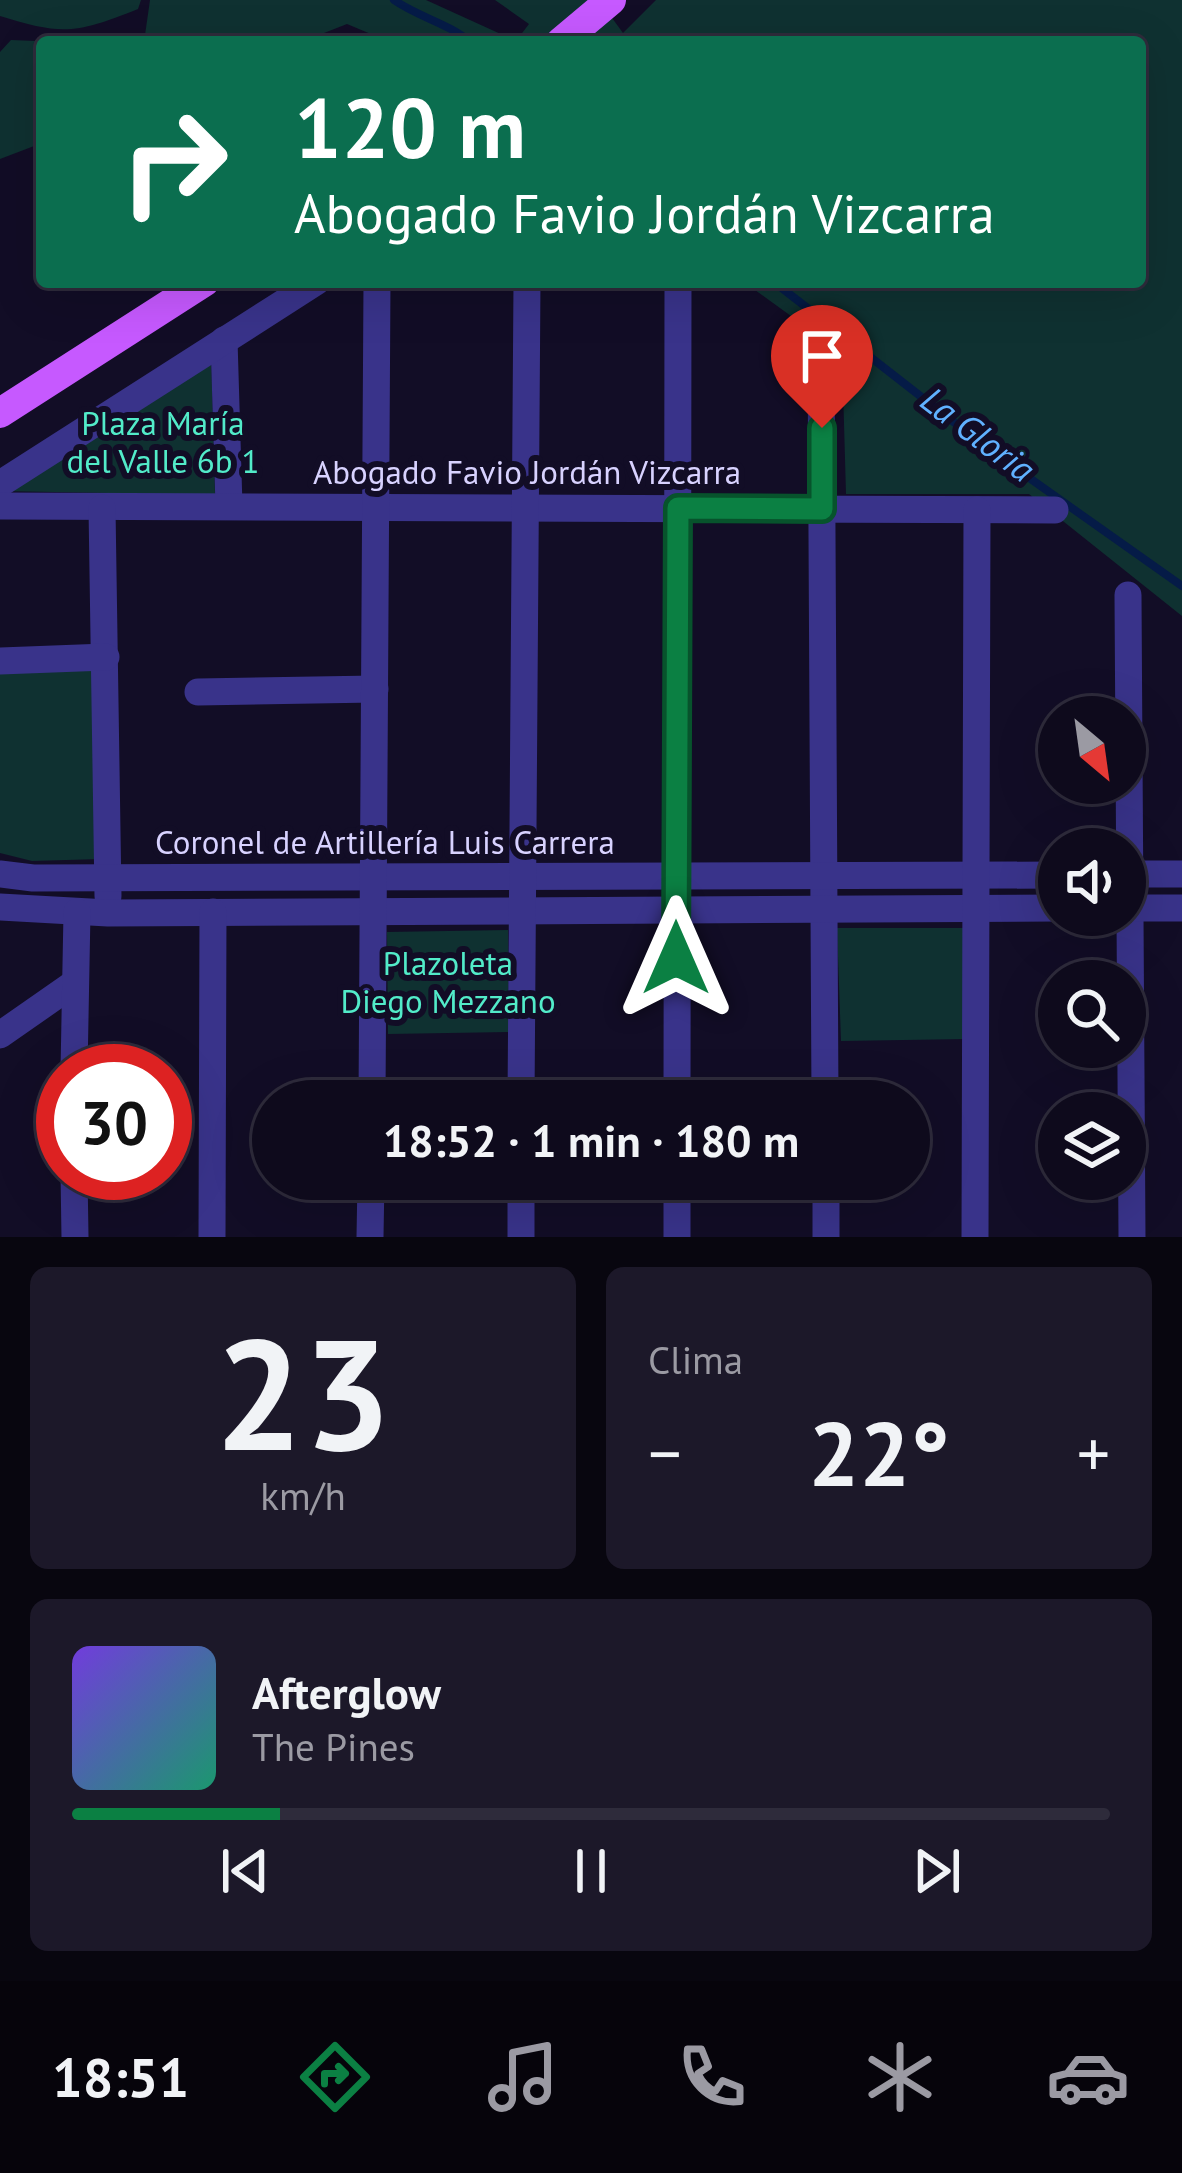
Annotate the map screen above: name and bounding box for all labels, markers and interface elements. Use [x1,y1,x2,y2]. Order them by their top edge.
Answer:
text: 120 m [294,72,526,181]
icon: right [96,84,252,240]
text: Abogado Favio Jordán Vizcarra [294,178,995,248]
pin [771,305,873,428]
icon: arrive [789,323,855,389]
water label: La Gloria [912,375,1045,492]
park label: Plaza María del Valle 6b 1 [67,401,259,482]
street label: Abogado Favio Jordán Vizcarra [313,450,741,493]
north arrow [1038,696,1146,804]
map controls [1038,696,1146,1200]
street label: Coronel de Artillería Luis Carrera [155,820,615,863]
button: sound [1038,828,1146,936]
position arrow [613,895,739,1021]
park label: Plazoleta Diego Mezzano [340,941,556,1022]
button: search [1038,960,1146,1068]
speed limit sign: 30 [36,1044,192,1200]
button: layers [1038,1092,1146,1200]
text: 18:52 · 1 min · 180 m [383,1111,799,1169]
text: 23 [215,1291,391,1493]
text: Clima [648,1334,743,1385]
text: 22° [808,1394,950,1511]
text: − [648,1410,681,1495]
text: + [1077,1410,1110,1495]
text: km/h [260,1470,346,1521]
text: Afterglow [252,1663,441,1721]
text: The Pines [252,1721,415,1772]
icon: previous [212,1838,278,1904]
icon: pause [558,1838,624,1904]
icon: next [904,1838,970,1904]
icon: directions [293,2035,377,2119]
icon: music [481,2035,565,2119]
icon: phone [670,2035,754,2119]
icon: climate [858,2035,942,2119]
icon: car [1046,2035,1130,2119]
text: 18:51 [52,2042,189,2112]

